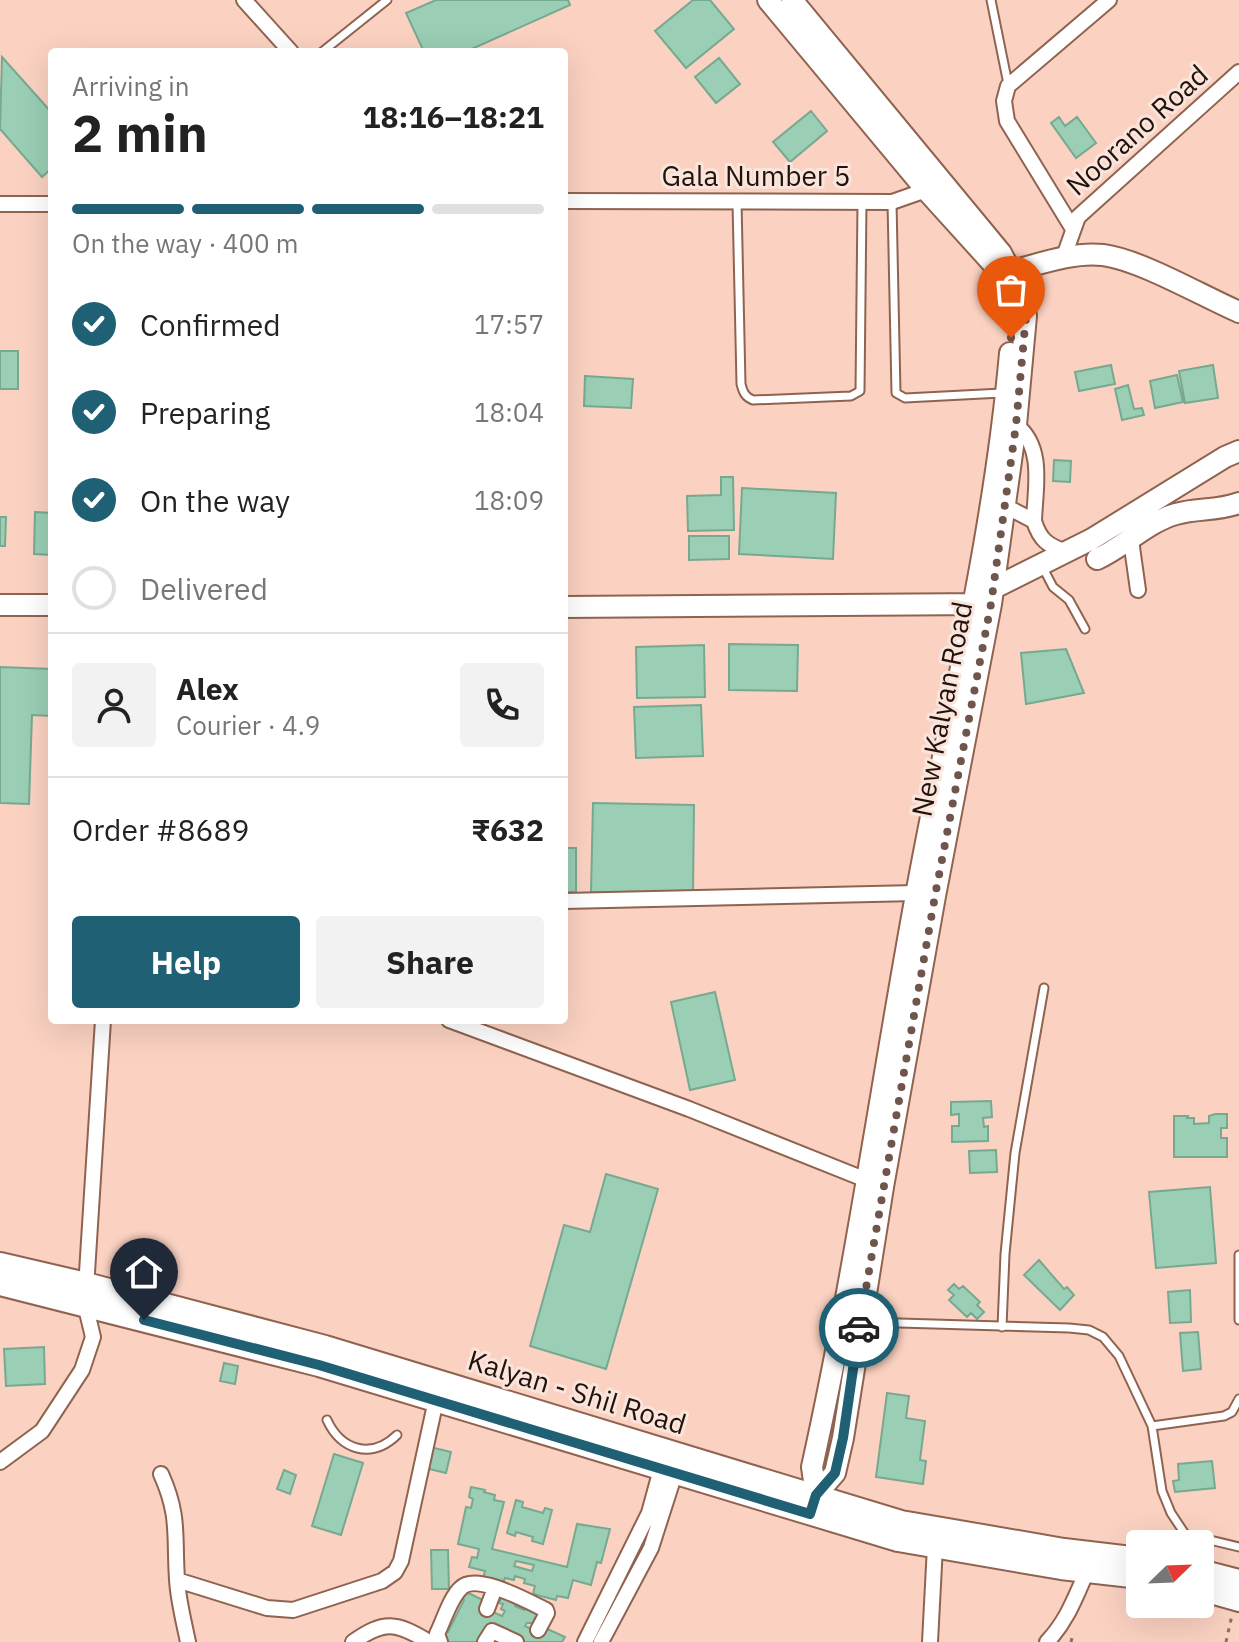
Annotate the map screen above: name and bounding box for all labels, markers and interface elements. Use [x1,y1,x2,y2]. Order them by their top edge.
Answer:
street label: Noorano Road [1058,56,1215,203]
text: Arriving in [72,69,189,103]
text: 18:16–18:21 [363,97,544,136]
text: 2 min [72,99,208,166]
street label: Gala Number 5 [661,157,851,194]
text: On the way · 400 m [72,226,298,260]
pin [977,256,1045,338]
icon: bag [989,268,1033,312]
icon: check [72,302,116,346]
text: Confirmed [140,305,281,344]
text: 17:57 [474,307,544,341]
icon: check [72,390,116,434]
text: Preparing [140,393,270,432]
text: 18:04 [474,395,544,429]
icon: check [72,478,116,522]
text: On the way [140,481,290,520]
text: 18:09 [474,483,544,517]
text: Delivered [140,569,268,608]
street label: New Kalyan Road [903,598,980,820]
button: person [72,663,156,747]
button: phone [460,663,544,747]
text: Alex [176,669,239,708]
text: Courier · 4.9 [176,708,320,742]
text: Order #8689 [72,810,249,849]
text: ₹632 [471,810,544,849]
button: Help [72,916,300,1008]
button: Share [316,916,544,1008]
pin [110,1238,178,1320]
icon: home [122,1250,166,1294]
courier [819,1288,899,1368]
icon: car [837,1306,881,1350]
street label: Kalyan - Shil Road [464,1341,691,1442]
north arrow [1126,1530,1214,1618]
map controls [1126,1530,1214,1618]

